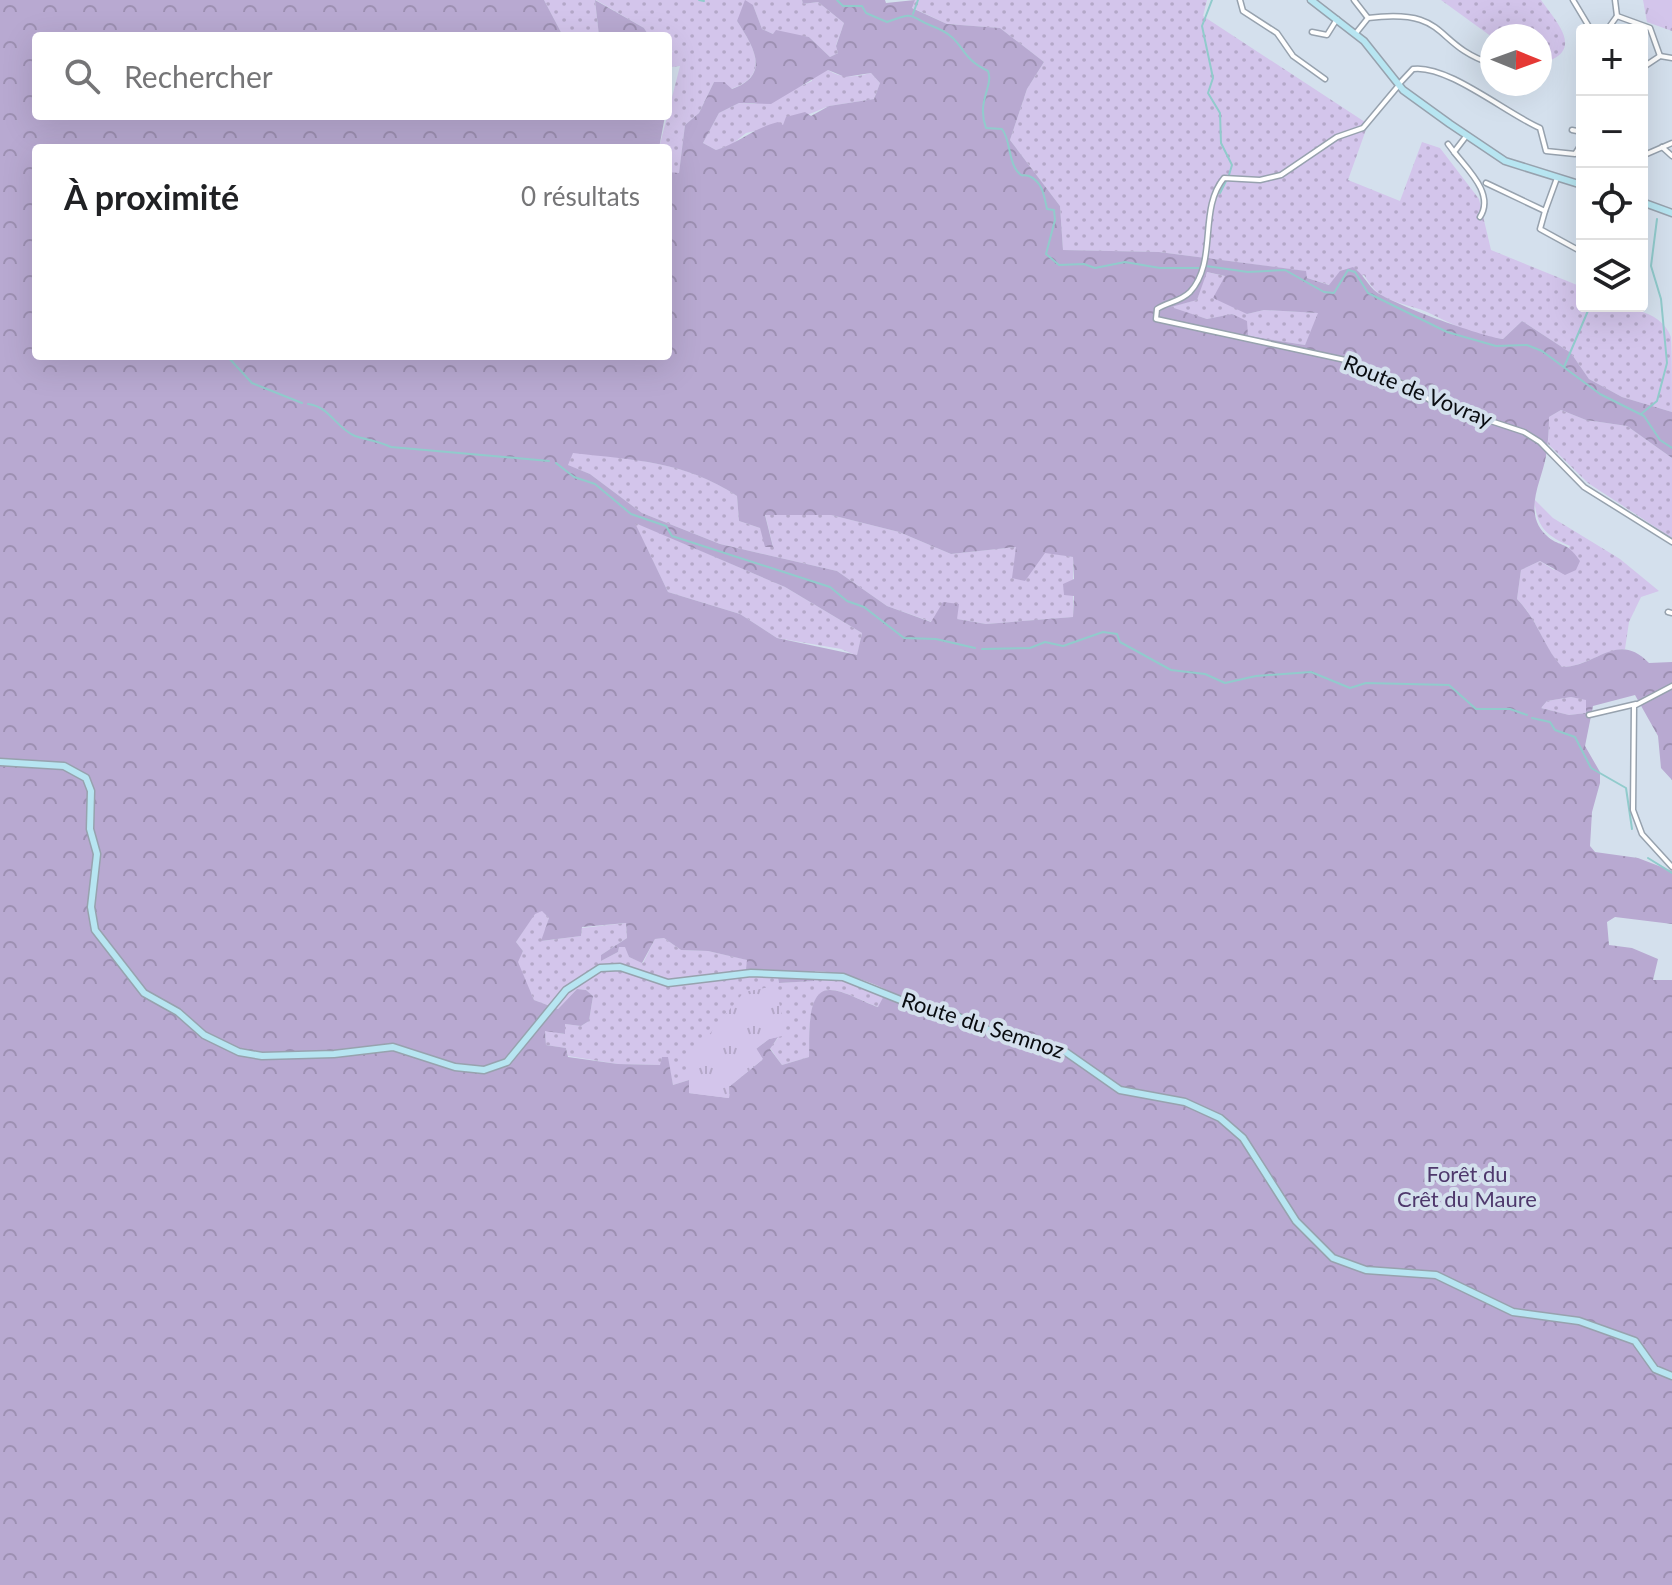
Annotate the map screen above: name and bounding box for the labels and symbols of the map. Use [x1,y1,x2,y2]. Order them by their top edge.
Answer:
north arrow [1480,24,1552,96]
street label: Route de Vovray [1340,348,1497,433]
street label: Route du Semnoz [899,986,1068,1064]
park label: Forêt du Crêt du Maure [1397,1160,1537,1212]

